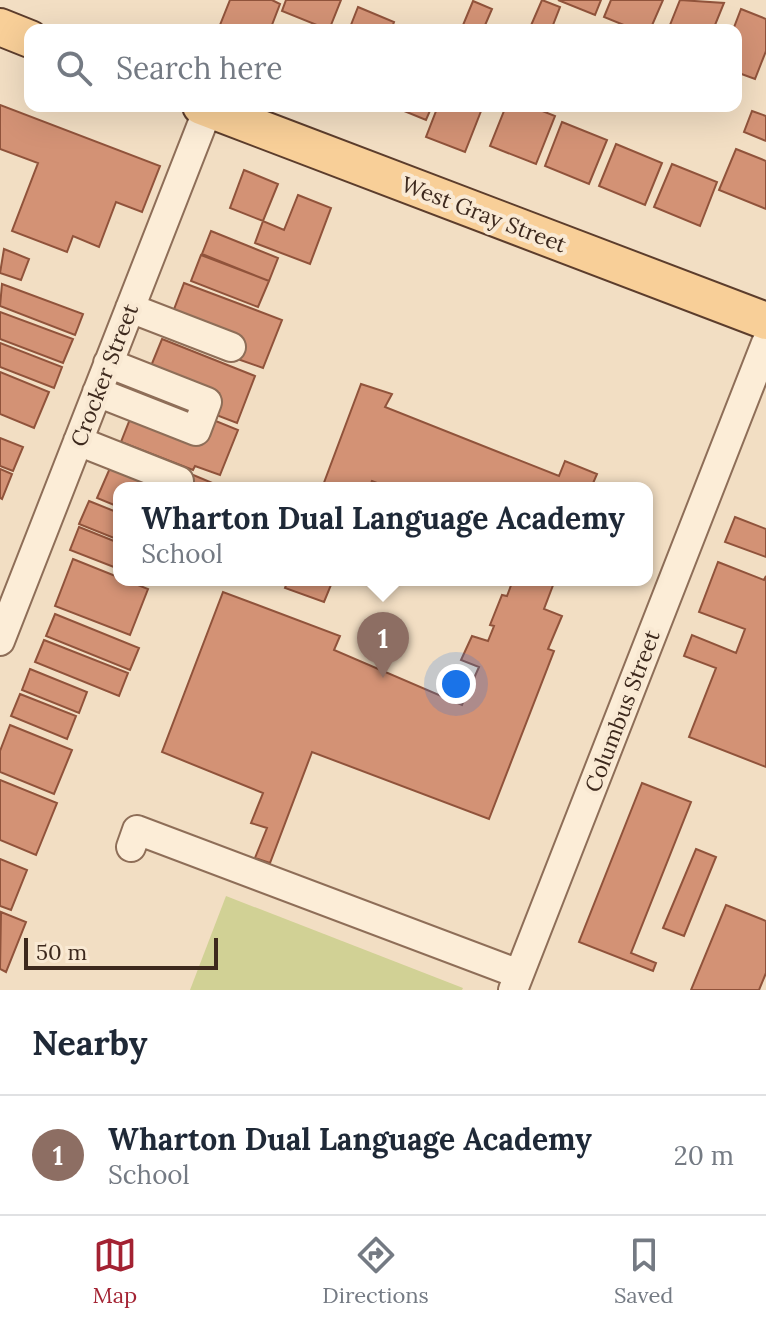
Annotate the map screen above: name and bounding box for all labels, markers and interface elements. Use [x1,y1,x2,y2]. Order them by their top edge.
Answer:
search box [24,24,742,112]
icon: search [52,46,96,90]
text: Search here [116,49,283,87]
street label: West Gray Street [398,170,571,259]
street label: Crocker Street [64,299,144,450]
popup [113,482,653,586]
text: Wharton Dual Language Academy [141,499,625,537]
text: School [141,537,223,570]
pin: 1 [357,612,409,678]
street label: Columbus Street [578,626,666,796]
your location [436,664,476,704]
scale bar [24,934,218,970]
text: 50 m [36,938,87,966]
text: Nearby [32,1021,148,1064]
text: Wharton Dual Language Academy [108,1120,592,1158]
text: 1 [53,1139,63,1172]
text: 20 m [674,1139,734,1172]
text: School [108,1158,190,1191]
tab: Map [93,1233,137,1309]
tab: Directions [322,1233,429,1309]
tab: Saved [614,1233,673,1309]

